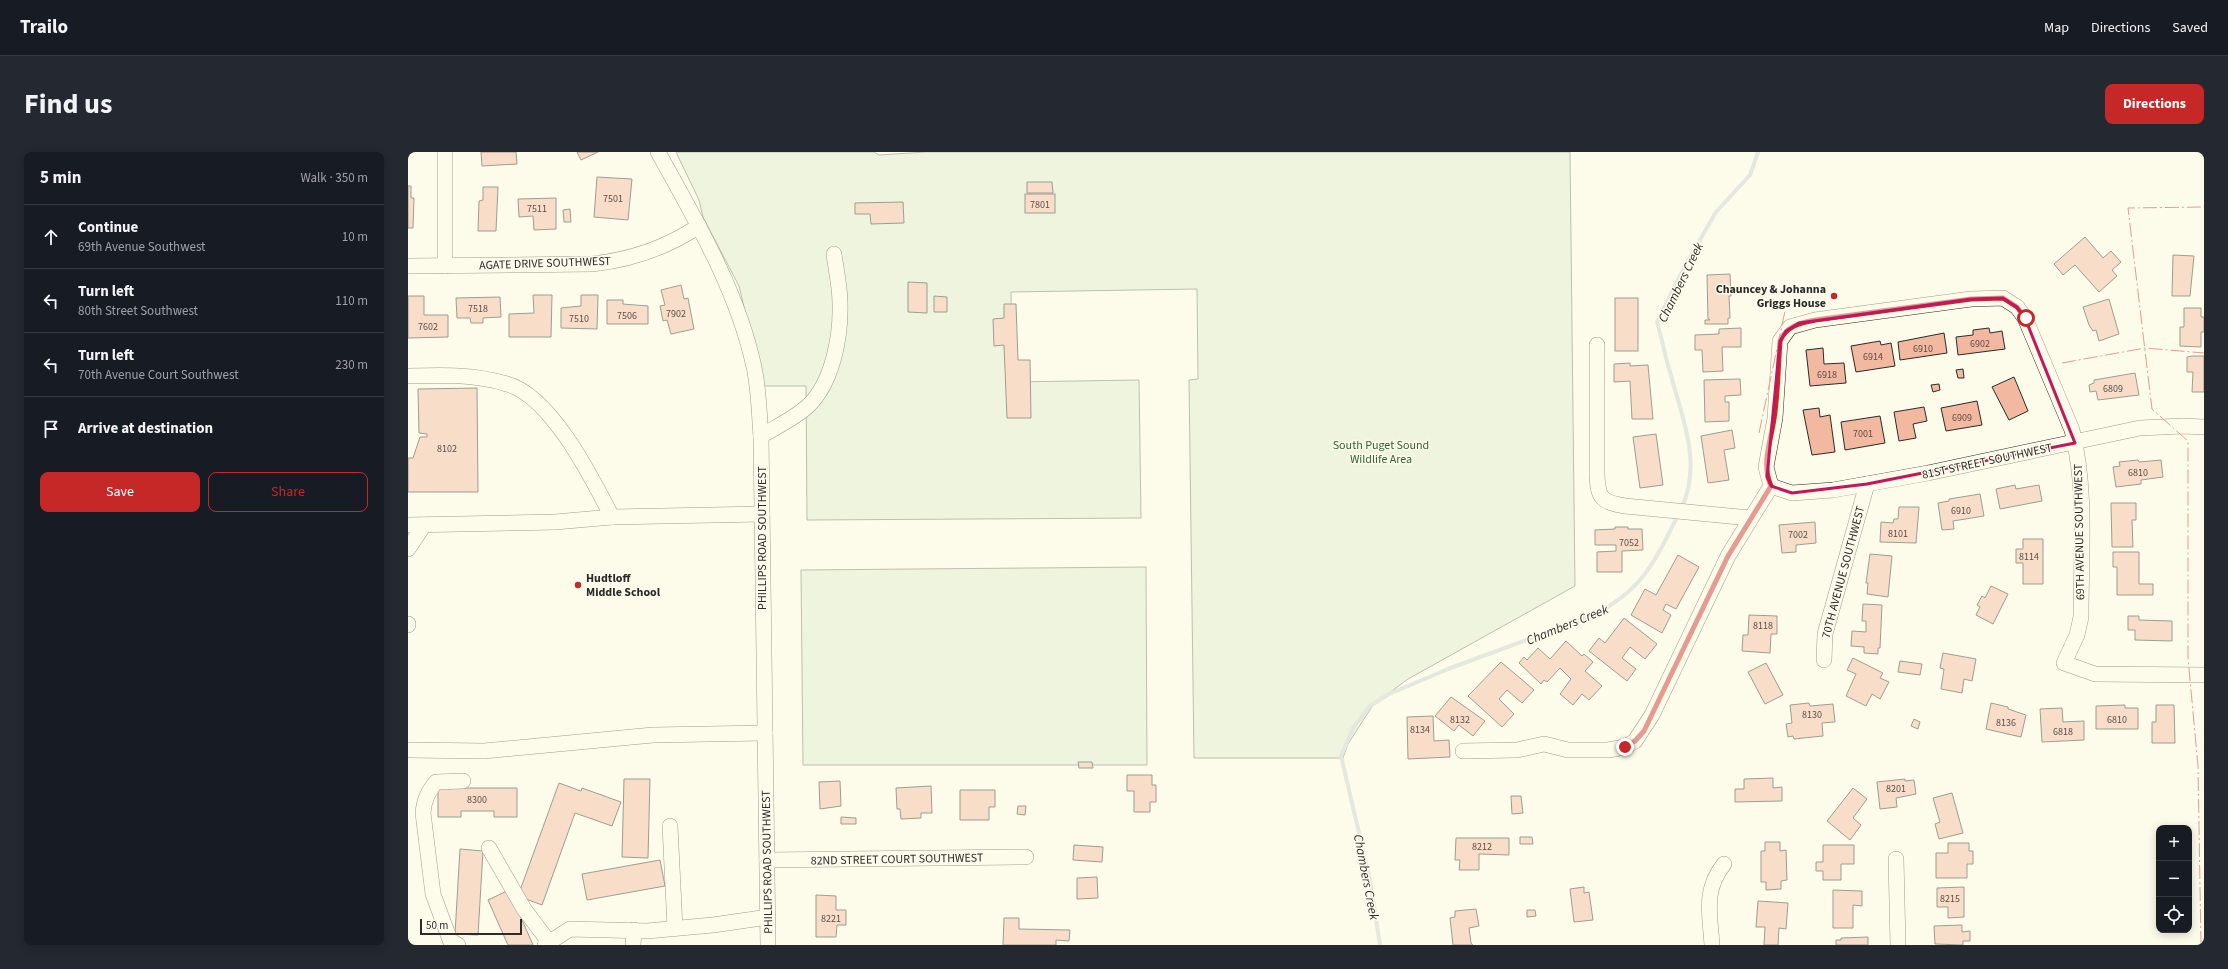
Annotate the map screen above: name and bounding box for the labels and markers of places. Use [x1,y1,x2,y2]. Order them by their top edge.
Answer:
place label: Chauncey & Johanna Griggs House [1716,281,1826,312]
marker: Chauncey & Johanna Griggs House [1829,291,1839,301]
place label: Hudtloff Middle School [586,570,661,601]
marker: Hudtloff Middle School [573,580,583,590]

